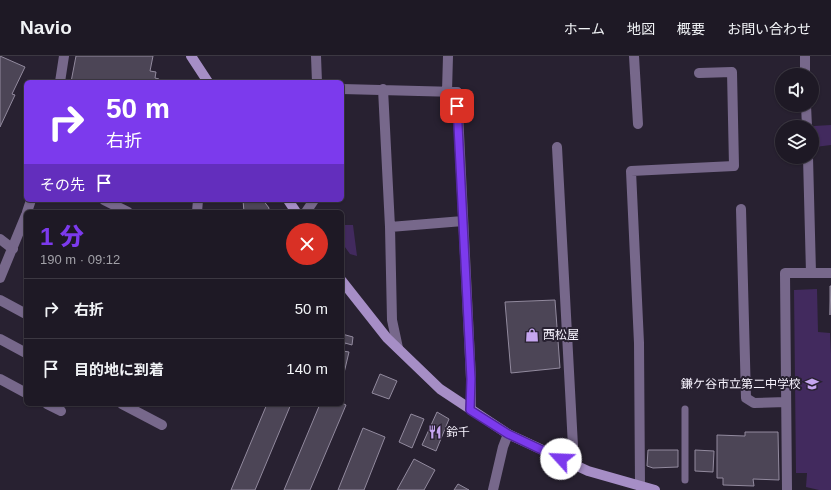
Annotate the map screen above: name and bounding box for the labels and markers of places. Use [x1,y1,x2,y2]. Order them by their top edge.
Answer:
pin [440,89,474,123]
shop icon: 西松屋 [524,327,540,343]
place label: 西松屋 [543,328,579,342]
school or university icon: 鎌ケ谷市立第二中学校 [804,376,820,392]
place label: 鎌ケ谷市立第二中学校 [681,377,801,391]
restaurant icon: 鈴千 [427,424,443,440]
place label: 鈴千 [446,425,470,439]

